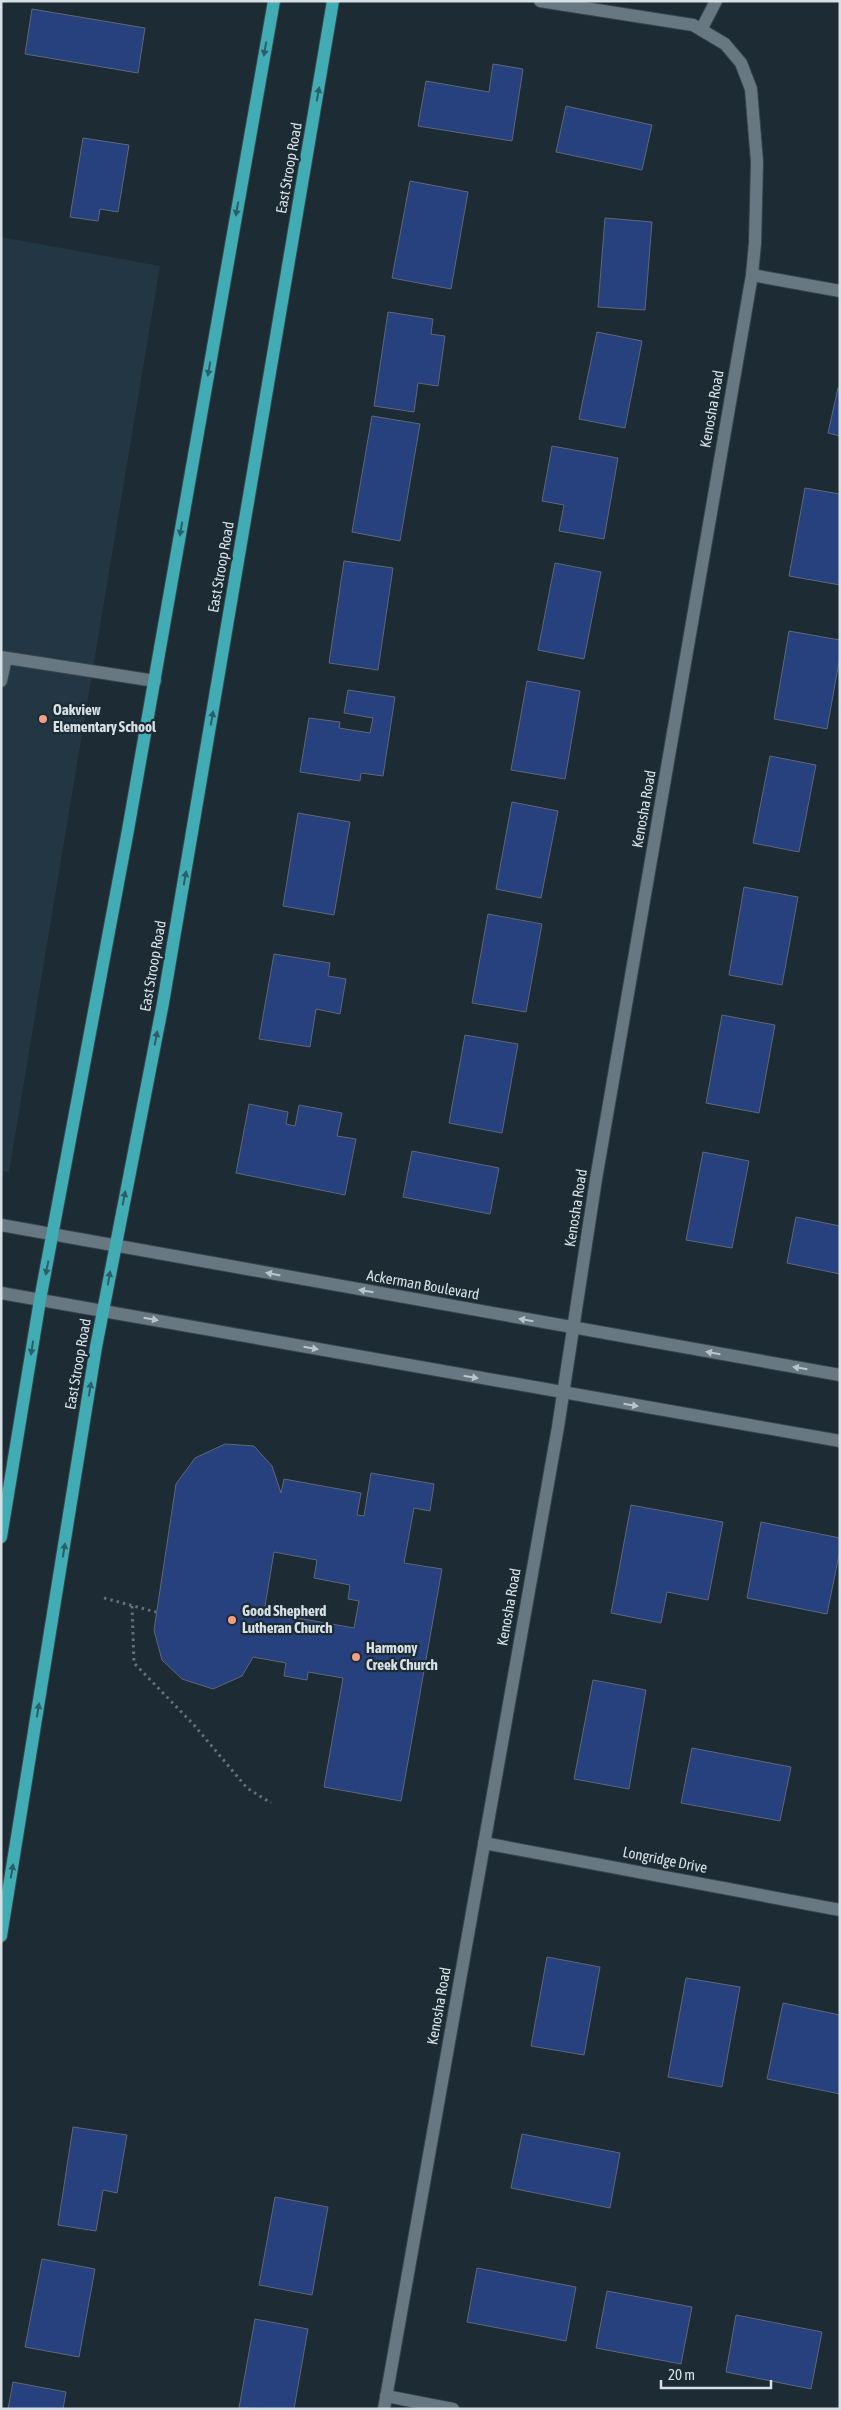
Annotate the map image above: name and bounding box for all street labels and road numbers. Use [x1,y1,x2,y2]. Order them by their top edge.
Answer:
street label: East Stroop Road [272,121,305,215]
street label: Kenosha Road [696,369,727,449]
street label: East Stroop Road [204,520,237,614]
street label: Kenosha Road [628,769,659,849]
street label: East Stroop Road [136,919,169,1013]
street label: Kenosha Road [561,1168,590,1248]
street label: Ackerman Boulevard [365,1266,481,1303]
street label: East Stroop Road [61,1317,94,1411]
street label: Kenosha Road [493,1567,524,1647]
street label: Longridge Drive [621,1843,709,1876]
street label: Kenosha Road [423,1966,454,2046]

